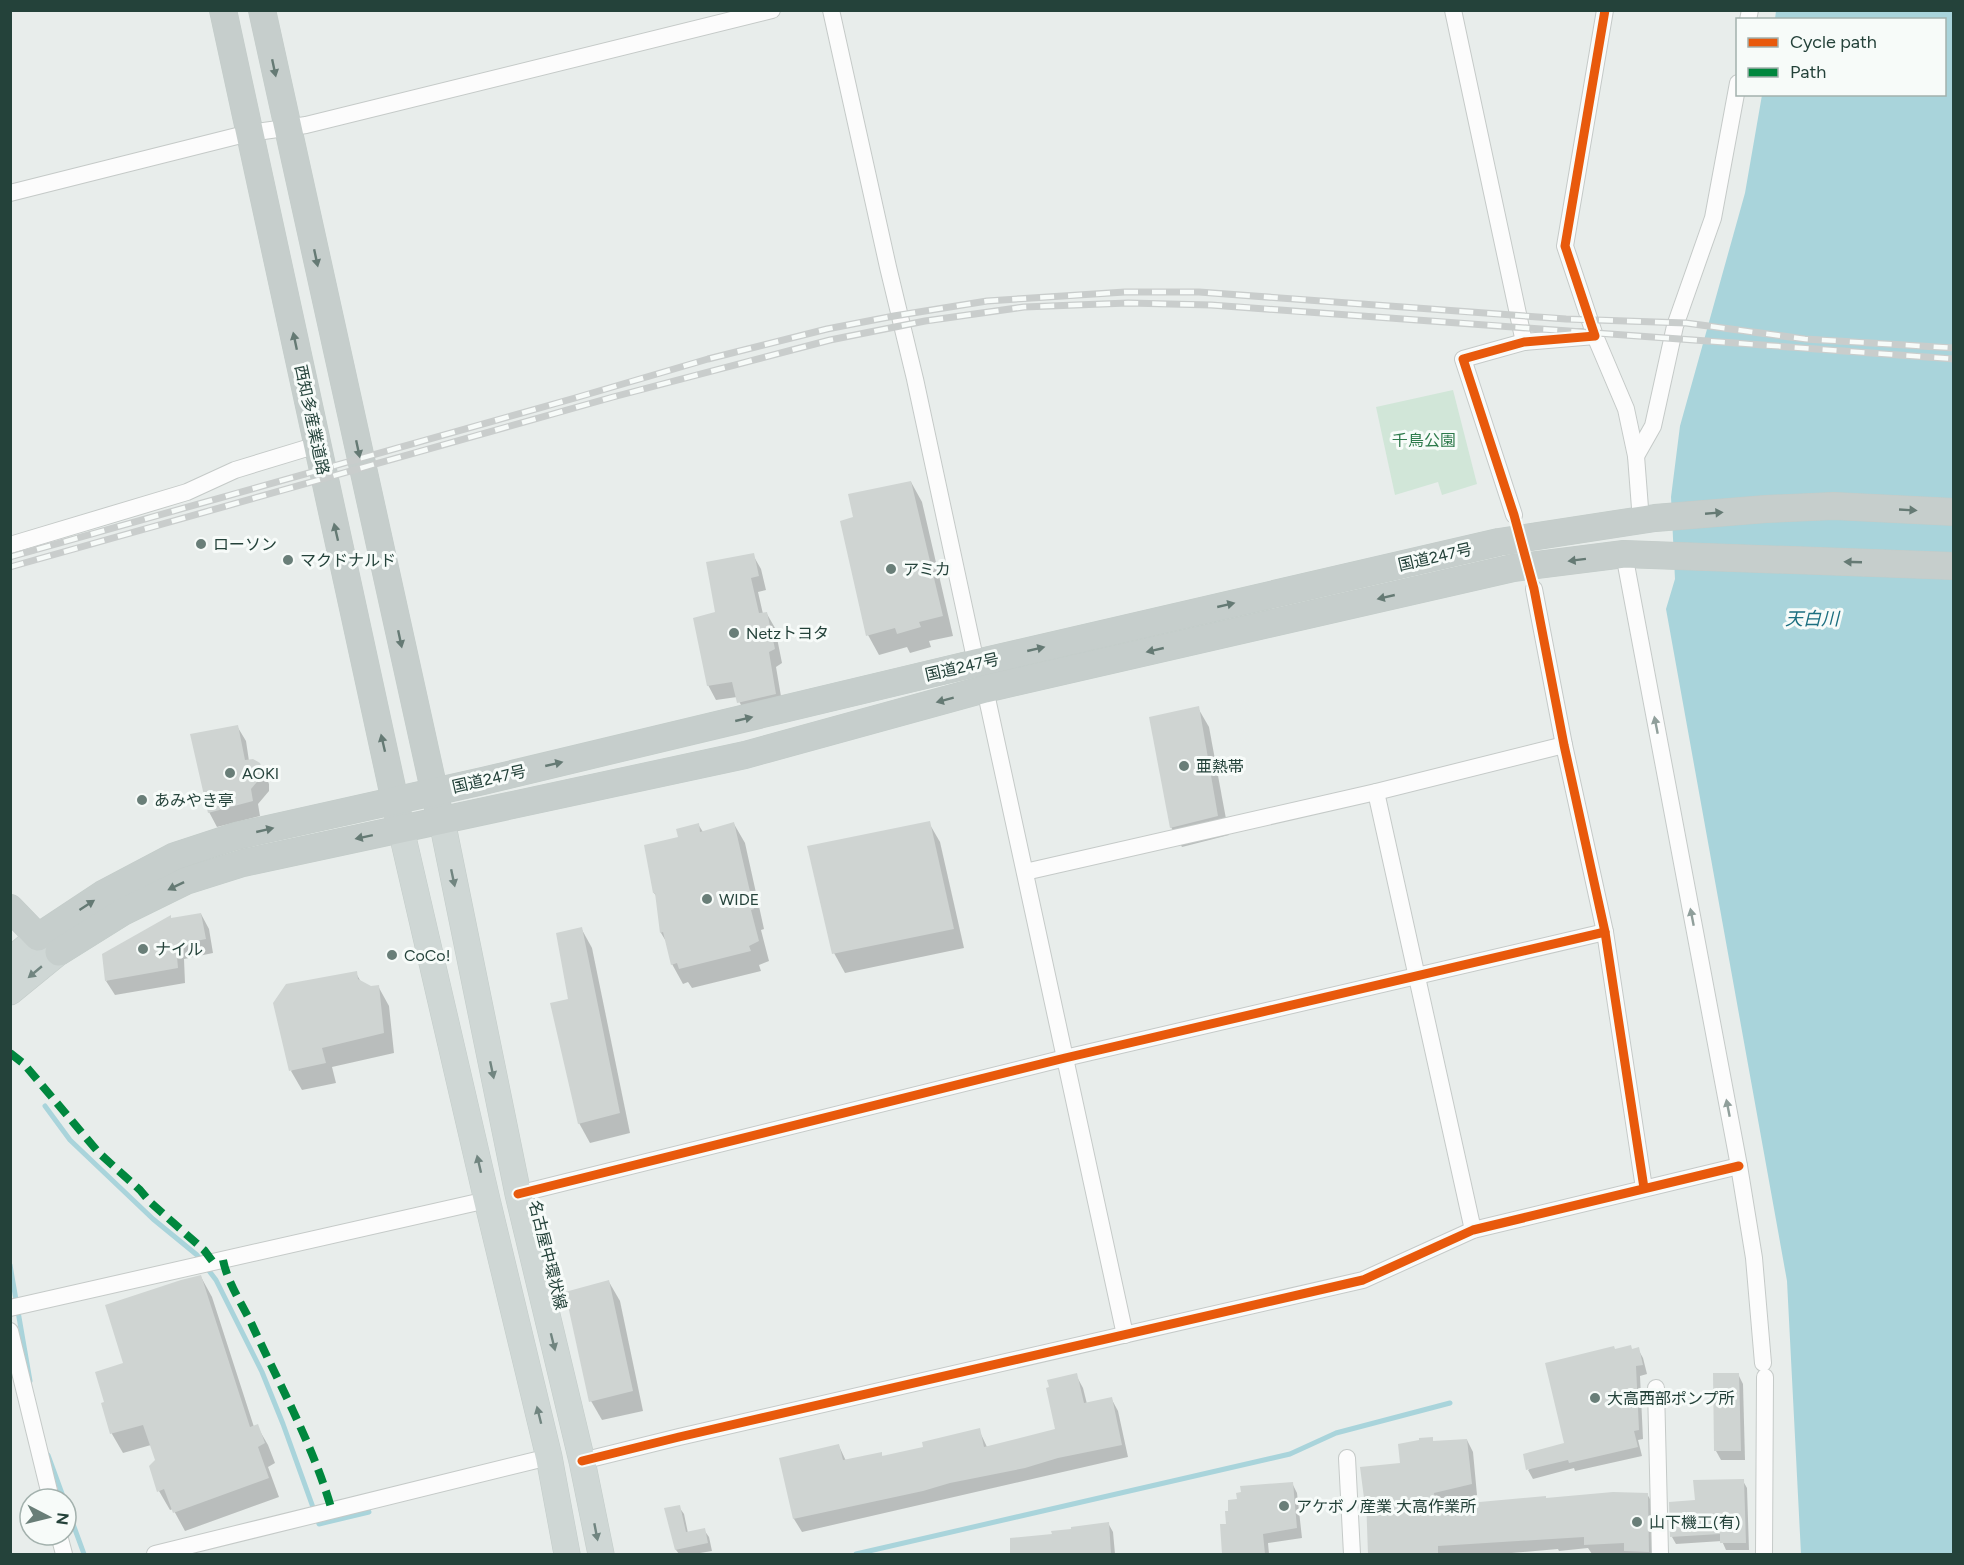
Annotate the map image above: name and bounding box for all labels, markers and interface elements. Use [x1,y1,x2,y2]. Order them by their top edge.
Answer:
legend [1736,18,1946,96]
text: Cycle path [1790,31,1877,53]
one-way arrow [270,58,279,77]
text: Path [1790,61,1826,83]
one-way arrow [312,249,321,268]
one-way arrow [290,331,299,350]
street label: 西知多産業道路 [291,363,333,477]
park label: 千鳥公園 [1392,431,1456,450]
one-way arrow [354,439,363,458]
one-way arrow [1899,505,1918,514]
one-way arrow [1704,509,1723,518]
one-way arrow [331,522,341,541]
place label: ローソン [213,535,277,554]
marker: ローソン [194,537,208,551]
street label: 国道247号 [1396,539,1474,575]
place label: マクドナルド [300,551,396,570]
marker: マクドナルド [281,553,295,567]
one-way arrow [1567,555,1586,565]
one-way arrow [1844,557,1863,566]
place label: アミカ [903,560,951,579]
marker: アミカ [884,562,898,576]
one-way arrow [1376,593,1395,602]
one-way arrow [1216,600,1235,610]
water label: 天白川 [1785,608,1841,630]
place label: Netzトヨタ [746,624,829,643]
marker: Netzトヨタ [727,626,741,640]
one-way arrow [396,630,405,649]
one-way arrow [1027,644,1045,654]
one-way arrow [1145,646,1164,655]
street label: 国道247号 [923,649,1001,685]
one-way arrow [935,696,953,705]
one-way arrow [735,713,753,723]
one-way arrow [1651,715,1660,734]
one-way arrow [378,733,387,752]
place label: 亜熱帯 [1196,757,1244,776]
one-way arrow [545,759,564,768]
marker: 亜熱帯 [1177,759,1191,773]
street label: 国道247号 [450,761,528,797]
place label: AOKI [242,764,279,783]
marker: AOKI [223,766,237,780]
place label: あみやき亭 [154,791,234,810]
marker: あみやき亭 [135,793,149,807]
one-way arrow [256,824,275,834]
one-way arrow [354,833,373,842]
one-way arrow [449,869,459,888]
one-way arrow [167,882,184,891]
place label: WIDE [719,890,759,909]
marker: WIDE [700,892,714,906]
one-way arrow [79,900,95,911]
one-way arrow [1687,907,1696,926]
place label: ナイル [155,940,203,959]
marker: ナイル [136,942,150,956]
place label: CoCo! [404,946,450,965]
marker: CoCo! [385,948,399,962]
one-way arrow [27,965,43,978]
one-way arrow [488,1060,497,1079]
one-way arrow [1723,1099,1732,1118]
one-way arrow [473,1155,483,1173]
street label: 名古屋中環状線 [525,1198,571,1312]
one-way arrow [549,1333,559,1351]
place label: 大高西部ポンプ所 [1607,1389,1735,1408]
marker: 大高西部ポンプ所 [1588,1391,1602,1405]
one-way arrow [533,1406,543,1424]
north arrow [18,1487,78,1547]
place label: アケボノ産業 大高作業所 [1296,1497,1476,1516]
marker: アケボノ産業 大高作業所 [1277,1499,1291,1513]
text: N [52,1511,73,1526]
place label: 山下機工(有) [1649,1513,1740,1532]
marker: 山下機工(有) [1630,1515,1644,1529]
one-way arrow [592,1523,601,1542]

